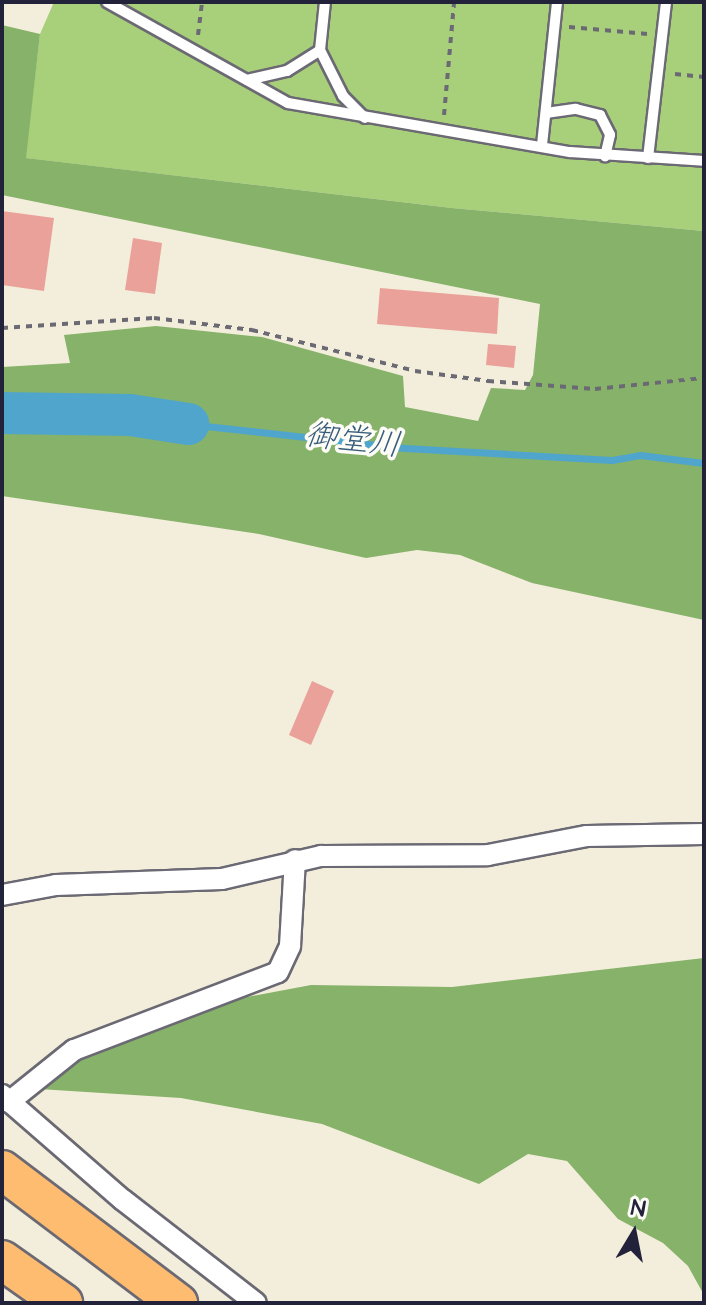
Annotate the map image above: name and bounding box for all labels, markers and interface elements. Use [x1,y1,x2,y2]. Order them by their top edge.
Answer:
water label: 御堂川 [303,416,403,466]
text: N [629,1192,648,1225]
north arrow [594,1193,674,1273]

